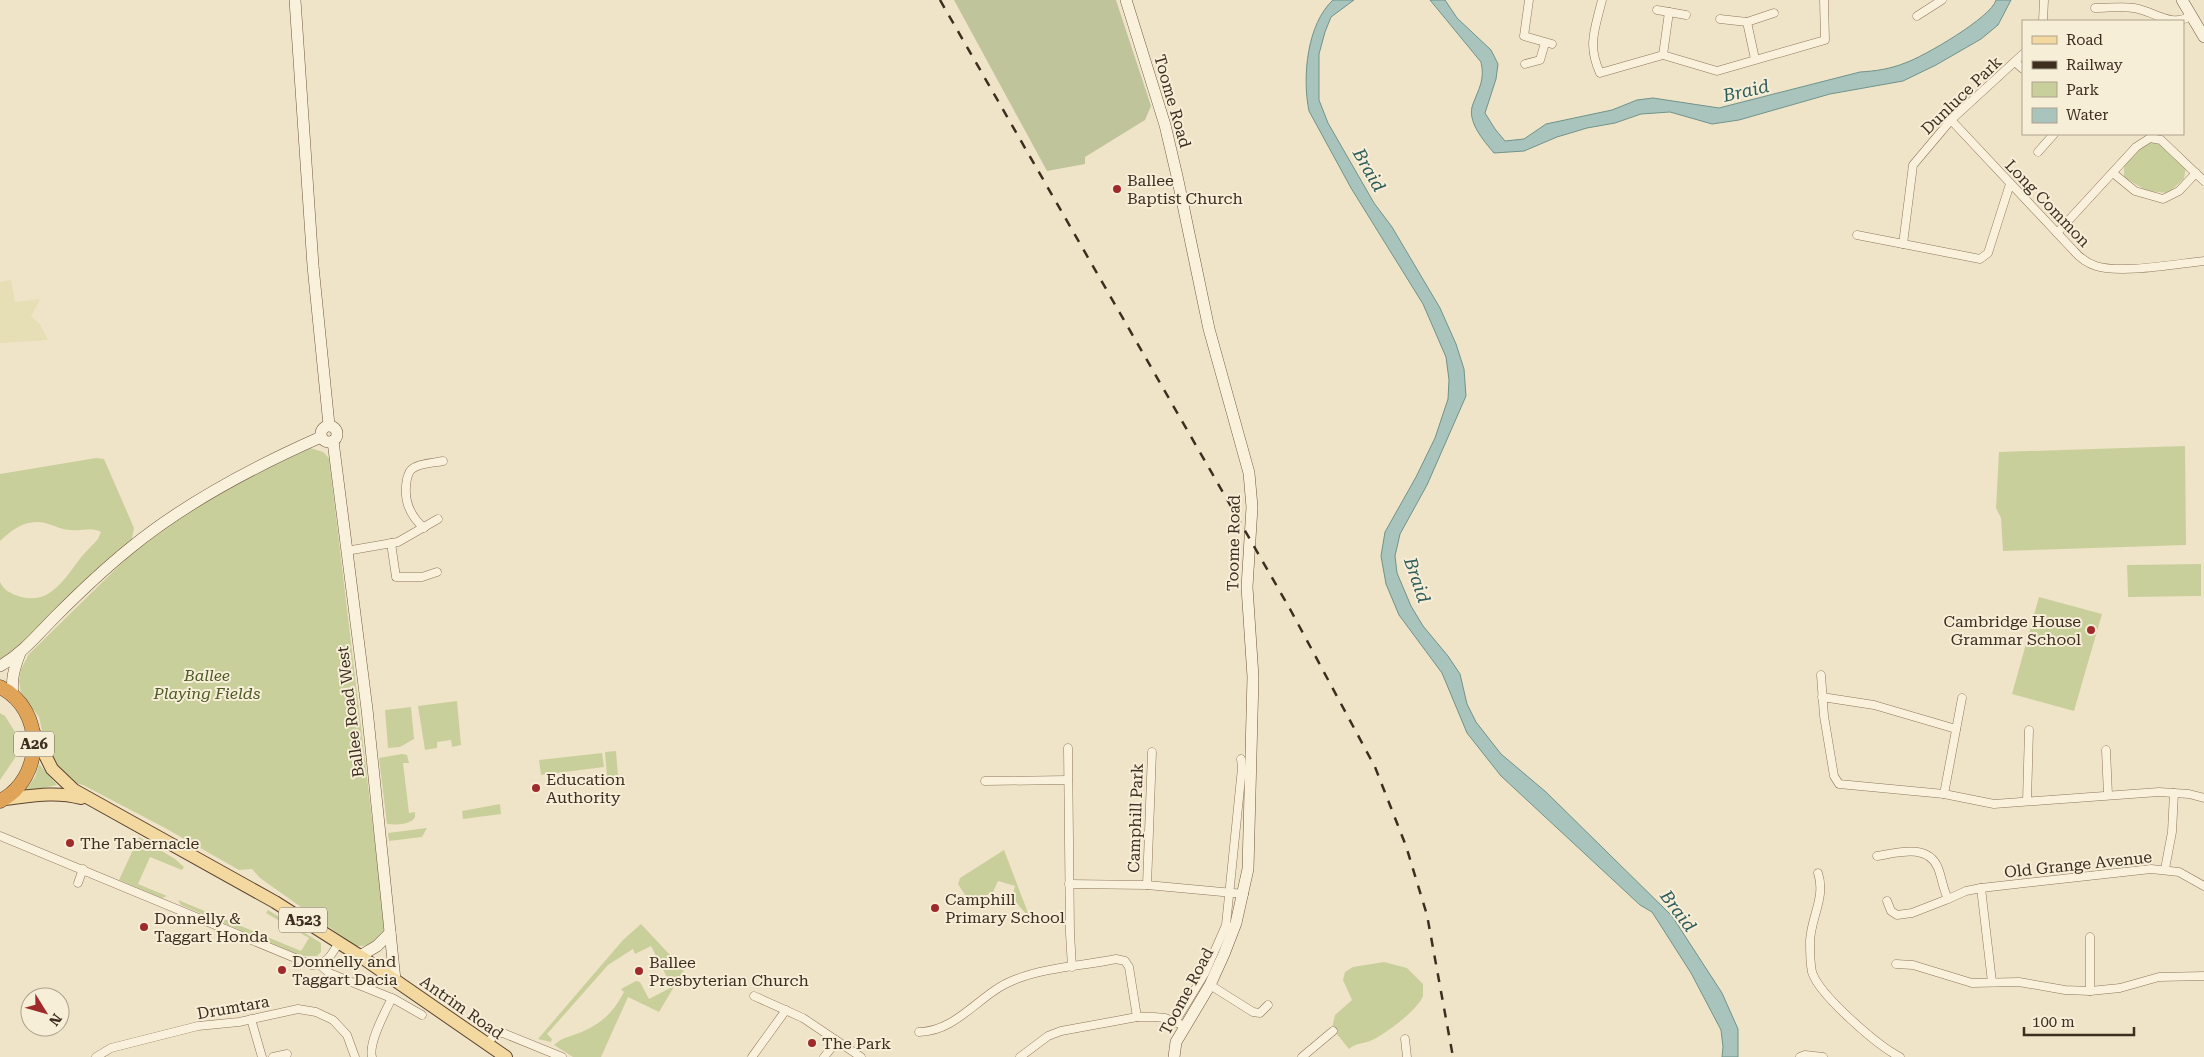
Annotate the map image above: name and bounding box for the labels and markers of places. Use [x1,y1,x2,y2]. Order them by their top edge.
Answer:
place label: Ballee Baptist Church [1127,171,1243,208]
marker: Ballee Baptist Church [1111,183,1123,195]
place label: Cambridge House Grammar School [1943,612,2081,649]
marker: Cambridge House Grammar School [2085,624,2097,636]
place label: Education Authority [546,770,625,807]
marker: Education Authority [530,782,542,794]
place label: The Tabernacle [80,834,200,853]
marker: The Tabernacle [64,837,76,849]
place label: Camphill Primary School [945,890,1065,927]
marker: Camphill Primary School [929,902,941,914]
place label: Donnelly & Taggart Honda [154,909,269,946]
marker: Donnelly & Taggart Honda [138,921,150,933]
place label: Donnelly and Taggart Dacia [292,952,398,989]
place label: Ballee Presbyterian Church [649,953,809,990]
marker: Donnelly and Taggart Dacia [276,964,288,976]
marker: Ballee Presbyterian Church [633,965,645,977]
place label: The Park [822,1034,891,1053]
marker: The Park [806,1037,818,1049]

